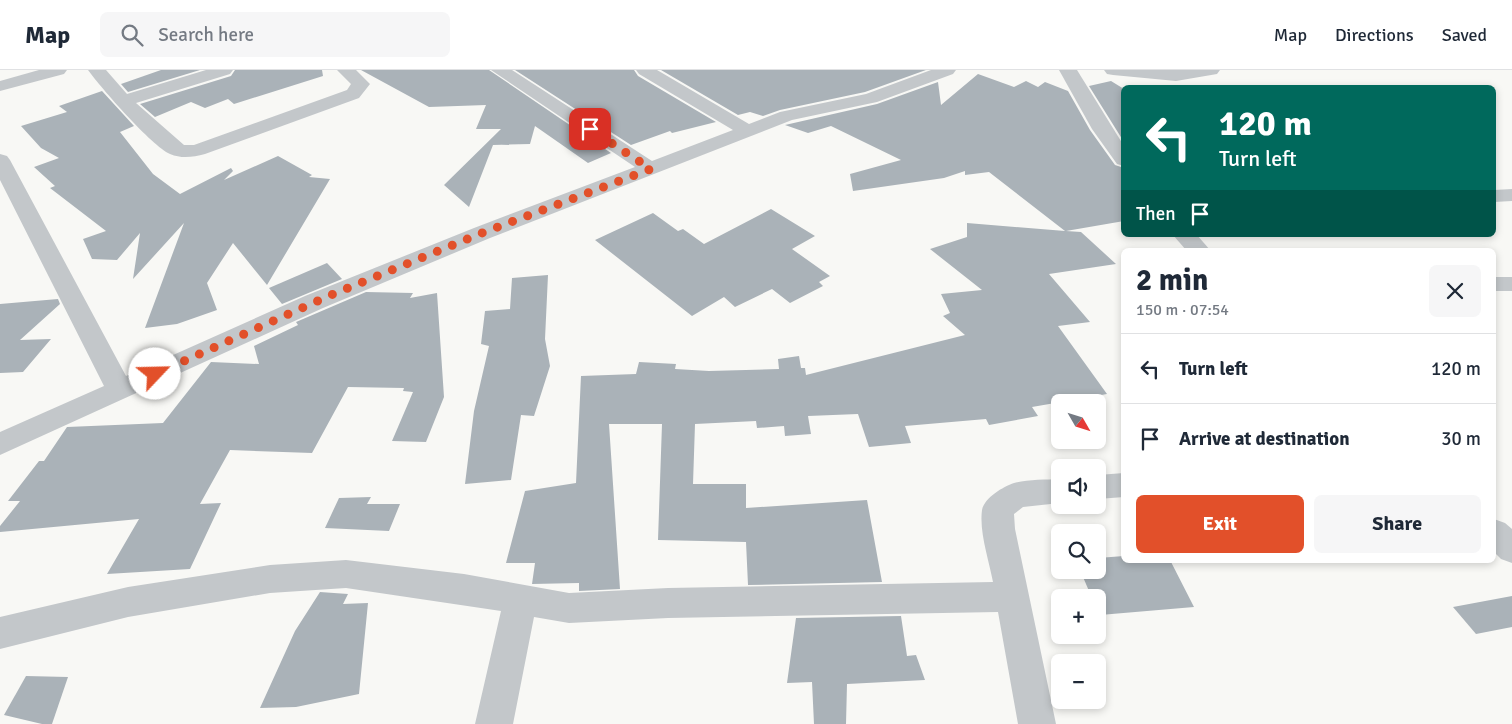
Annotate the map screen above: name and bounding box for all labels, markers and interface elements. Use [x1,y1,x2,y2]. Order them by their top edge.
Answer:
search box [100,12,450,57]
text: Map [25,20,70,50]
icon: search [118,21,146,49]
text: Search here [158,23,254,47]
text: Map [1274,24,1307,46]
text: Directions [1335,24,1414,46]
text: Saved [1442,24,1487,46]
text: 120 m [1219,102,1312,145]
icon: left [1136,105,1201,170]
pin [569,108,611,150]
icon: arrive [576,115,604,143]
text: Turn left [1219,145,1297,172]
icon: arrive [1186,200,1214,228]
text: Then [1136,202,1176,226]
text: 2 min [1136,262,1208,299]
button: close [1429,265,1481,317]
text: 150 m · 07:54 [1136,300,1229,320]
position arrow [128,347,180,399]
icon: left [1136,355,1164,383]
text: Turn left [1179,357,1248,381]
text: 120 m [1431,357,1481,381]
north arrow [1051,394,1106,449]
map controls [1051,394,1106,709]
icon: arrive [1136,425,1164,453]
text: Arrive at destination [1179,427,1350,451]
text: 30 m [1441,427,1481,451]
button: sound [1051,459,1106,514]
button: Exit [1136,495,1304,553]
button: Share [1314,495,1481,553]
button: search [1051,524,1106,579]
button: + [1051,589,1106,644]
button: − [1051,654,1106,709]

